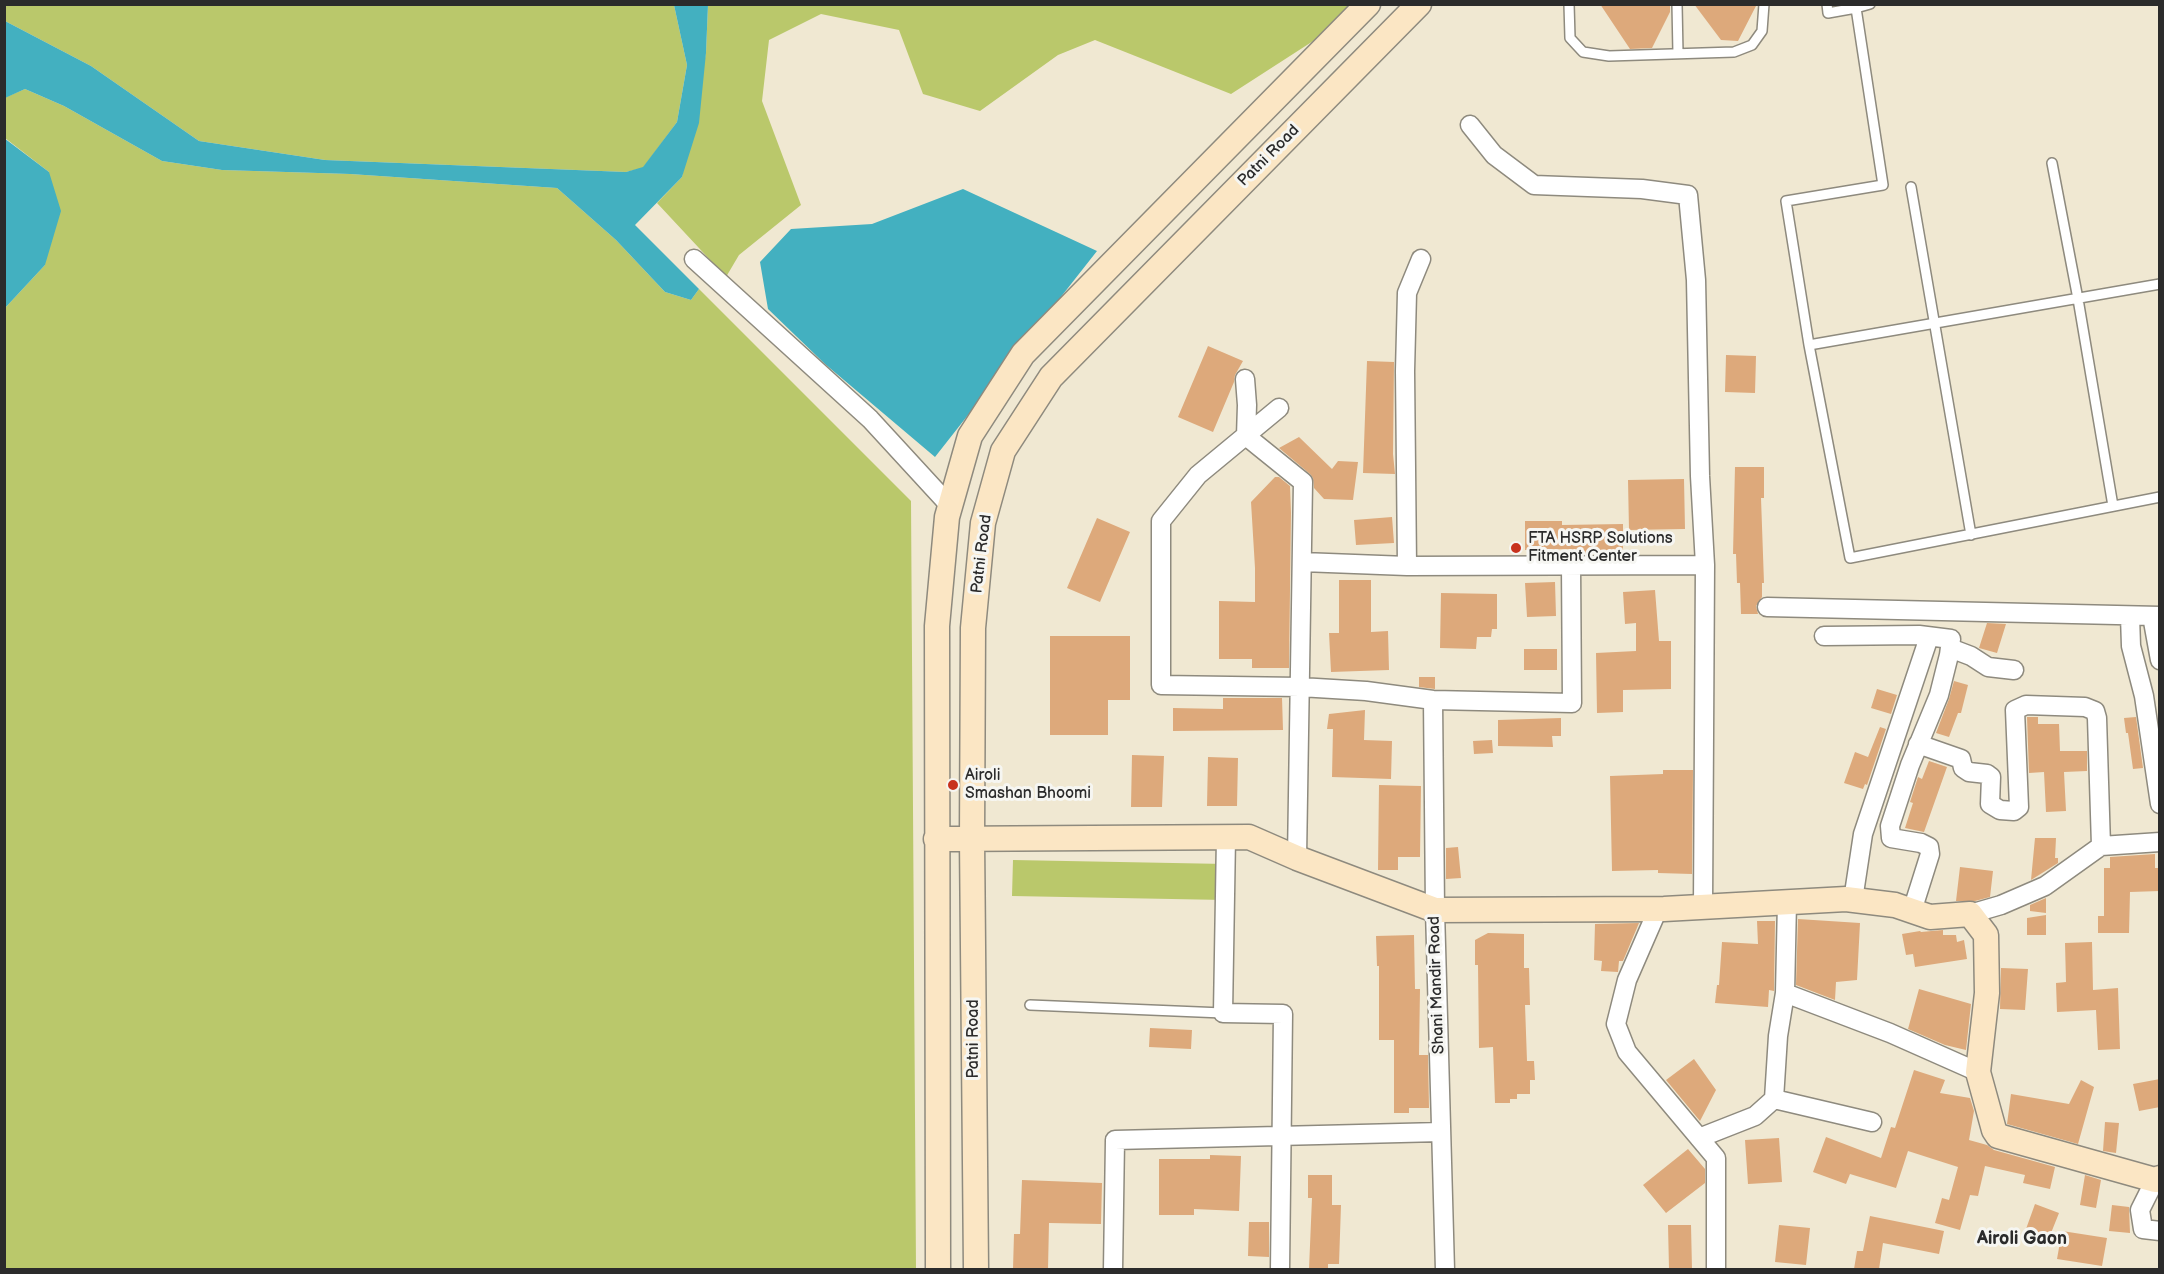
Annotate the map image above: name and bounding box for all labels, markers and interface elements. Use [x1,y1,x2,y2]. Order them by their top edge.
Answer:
street label: Patni Road [1234,121,1304,191]
street label: Patni Road [968,514,996,594]
place label: FTA HSRP Solutions Fitment Center [1528,529,1673,567]
marker: FTA HSRP Solutions Fitment Center [1509,541,1523,555]
place label: Airoli Smashan Bhoomi [965,766,1091,804]
marker: Airoli Smashan Bhoomi [946,778,960,792]
street label: Shani Mandir Road [1425,916,1449,1054]
street label: Patni Road [964,999,984,1079]
district label: Airoli Gaon [1977,1228,2067,1250]

